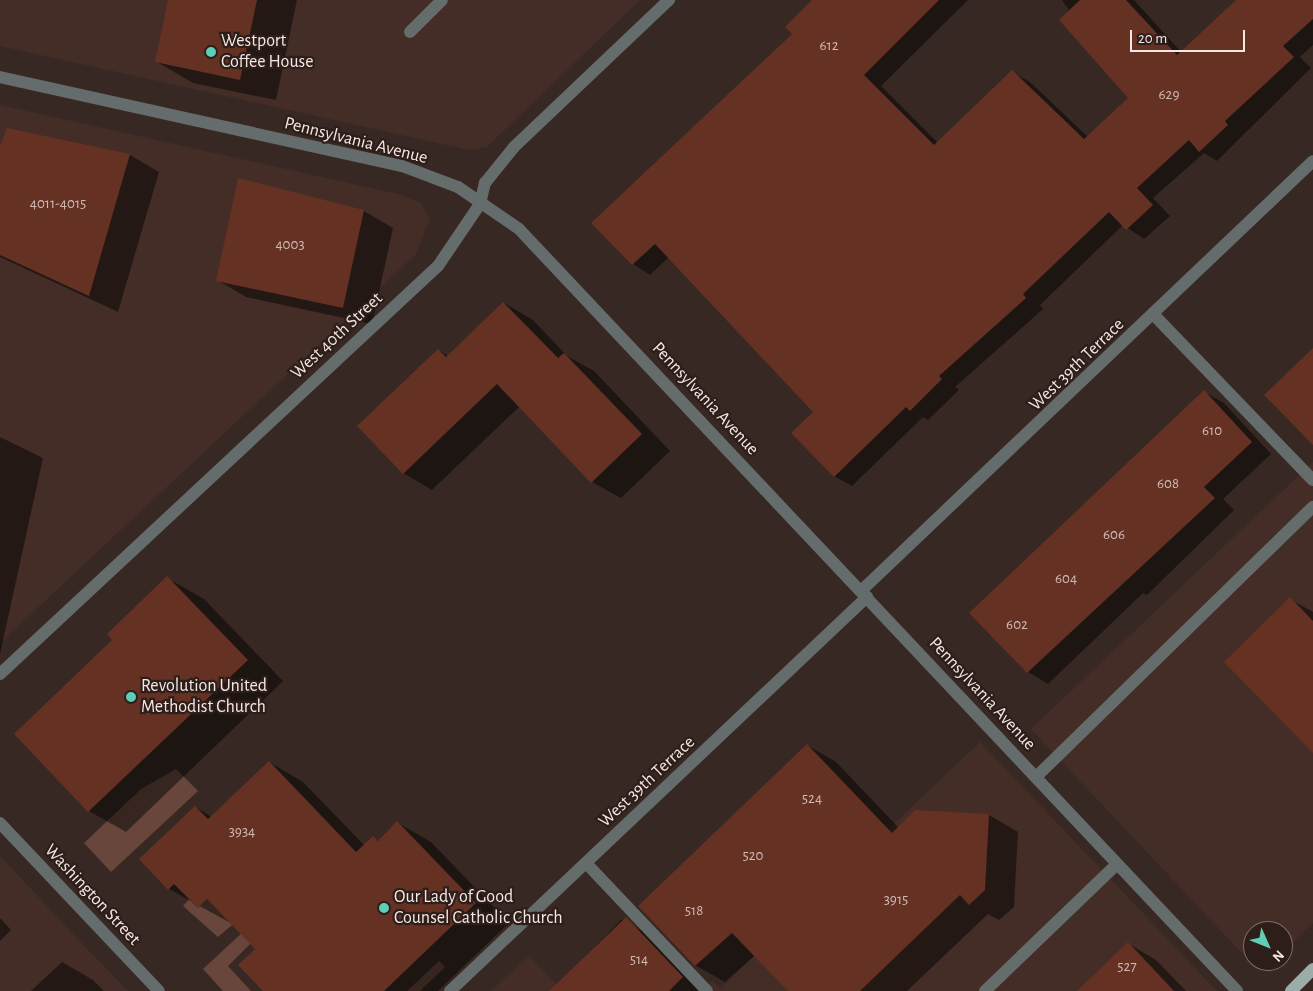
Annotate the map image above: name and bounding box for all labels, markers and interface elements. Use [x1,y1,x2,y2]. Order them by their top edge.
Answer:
scale bar [1133,20,1248,52]
place label: Westport Coffee House [221,31,314,74]
text: 20 m [1138,31,1167,46]
house number: 612 [819,37,839,55]
marker: Westport Coffee House [205,46,217,58]
house number: 629 [1159,86,1179,104]
street label: Pennsylvania Avenue [282,113,430,169]
house number: 4011-4015 [30,195,86,213]
house number: 4003 [275,236,305,254]
street label: West 40th Street [287,288,387,384]
street label: West 39th Terrace [1025,314,1129,416]
street label: Pennsylvania Avenue [647,338,763,460]
house number: 610 [1202,422,1222,440]
house number: 608 [1157,475,1179,493]
house number: 606 [1103,526,1125,544]
house number: 604 [1055,570,1077,588]
house number: 602 [1006,616,1028,634]
street label: Pennsylvania Avenue [924,633,1040,755]
place label: Revolution United Methodist Church [141,676,267,719]
marker: Revolution United Methodist Church [125,691,137,703]
street label: West 39th Terrace [594,732,700,832]
house number: 524 [802,790,822,808]
house number: 3934 [229,823,255,841]
street label: Washington Street [40,840,144,950]
house number: 520 [742,847,764,865]
place label: Our Lady of Good Counsel Catholic Church [394,887,563,930]
house number: 3915 [884,891,908,909]
marker: Our Lady of Good Counsel Catholic Church [378,902,390,914]
house number: 518 [685,902,703,920]
north arrow [1243,921,1293,971]
text: N [1270,947,1286,964]
house number: 514 [630,951,648,969]
house number: 527 [1117,958,1137,976]

